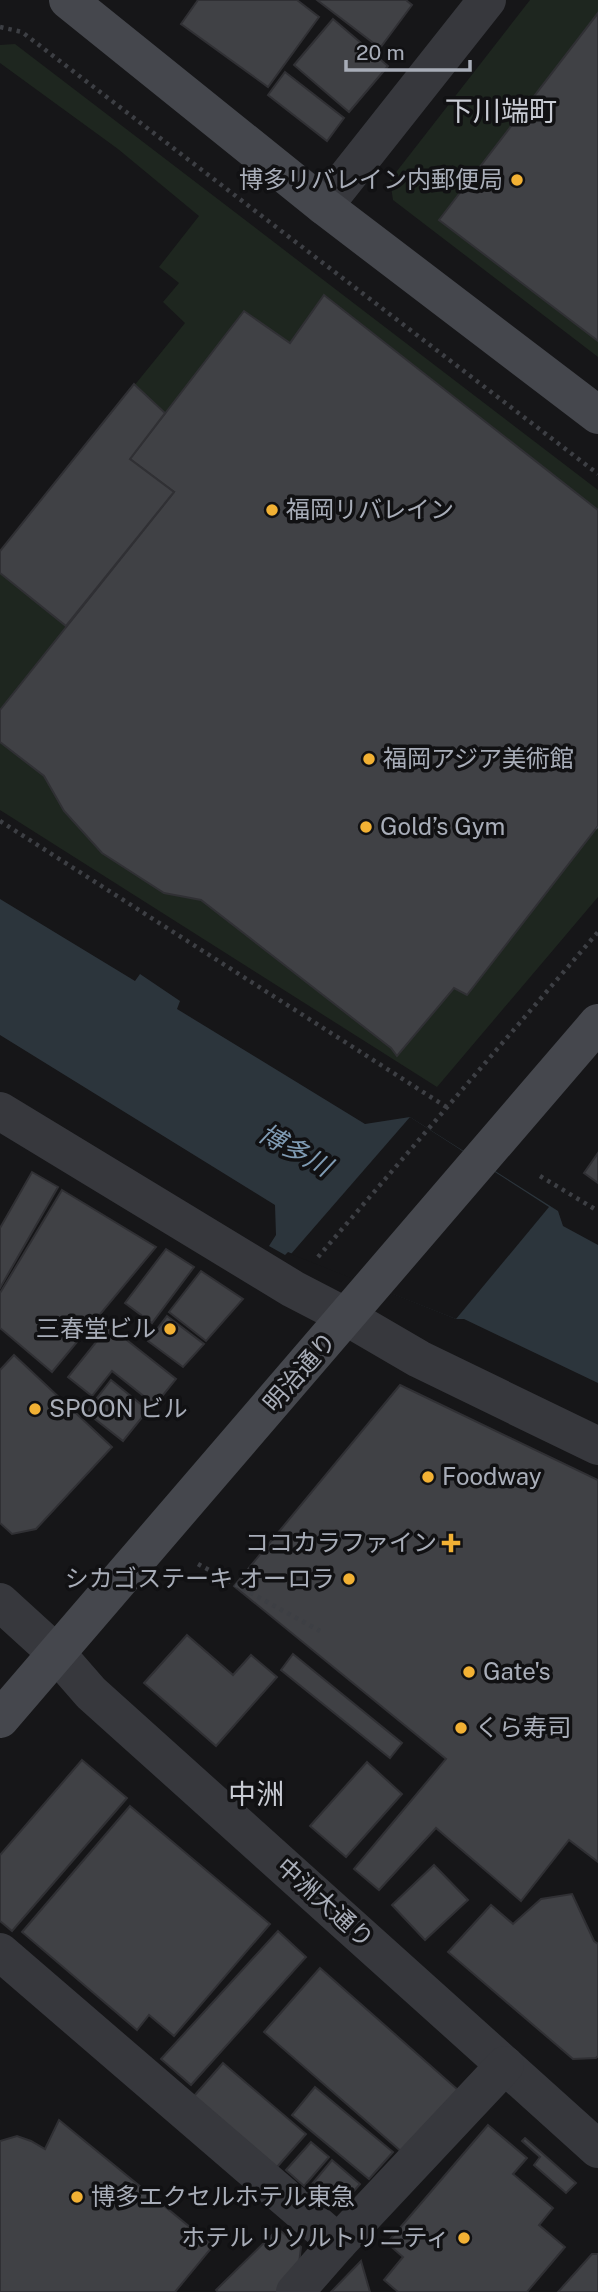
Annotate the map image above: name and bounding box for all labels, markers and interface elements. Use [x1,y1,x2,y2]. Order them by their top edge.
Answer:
scale bar [346,28,470,72]
text: 20 m [356,40,405,65]
district label: 下川端町 [445,94,557,127]
place label: 博多リバレイン内郵便局 [239,165,503,193]
marker: 博多リバレイン内郵便局 [509,172,525,188]
place label: 福岡リバレイン [286,495,454,523]
marker: 福岡リバレイン [264,502,280,518]
place label: 福岡アジア美術館 [383,744,574,772]
marker: 福岡アジア美術館 [361,751,377,767]
place label: Gold’s Gym [380,812,505,840]
marker: Gold’s Gym [358,819,374,835]
water label: 博多川 [254,1117,339,1183]
place label: 三春堂ビル [36,1314,156,1342]
marker: 三春堂ビル [162,1321,178,1337]
street label: 明治通り [257,1326,341,1417]
place label: SPOON ビル [49,1394,187,1422]
marker: SPOON ビル [27,1401,43,1417]
place label: Foodway [442,1462,542,1490]
marker: Foodway [420,1469,436,1485]
place label: ココカラファイン [245,1528,437,1556]
marker: ココカラファイン [443,1535,459,1551]
place label: シカゴステーキ オーロラ [65,1564,335,1592]
marker: シカゴステーキ オーロラ [341,1571,357,1587]
place label: Gate's [483,1657,551,1685]
marker: Gate's [461,1664,477,1680]
place label: くら寿司 [475,1713,571,1741]
marker: くら寿司 [453,1720,469,1736]
district label: 中洲 [228,1777,284,1810]
street label: 中洲大通り [272,1852,380,1953]
place label: 博多エクセルホテル東急 [91,2182,355,2210]
marker: 博多エクセルホテル東急 [69,2189,85,2205]
place label: ホテル リソルトリニティ [182,2223,450,2251]
marker: ホテル リソルトリニティ [456,2230,472,2246]

